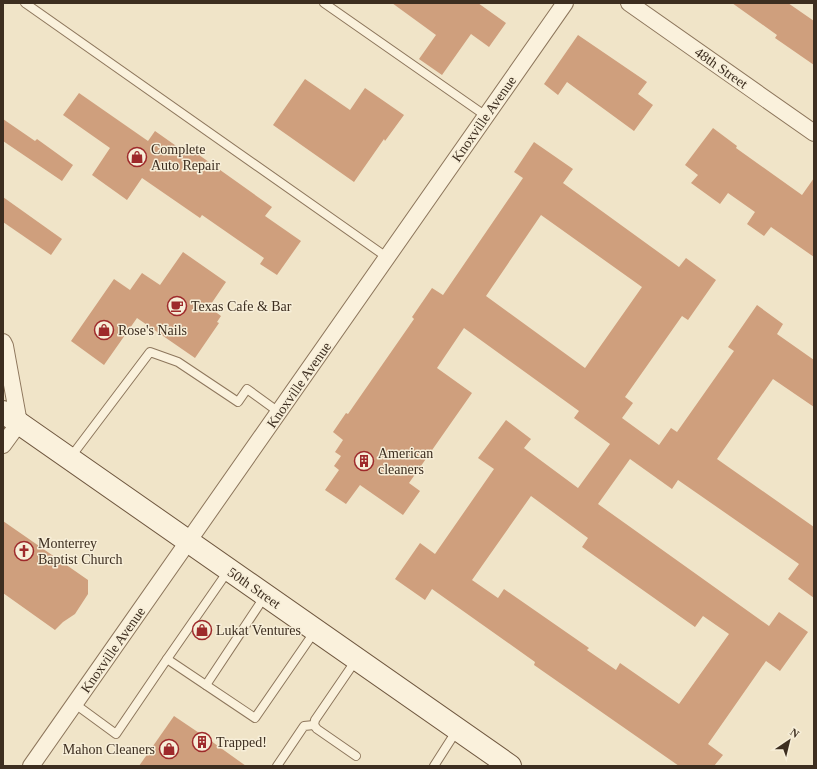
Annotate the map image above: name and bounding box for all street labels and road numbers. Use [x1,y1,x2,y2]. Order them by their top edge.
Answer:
street label: 48th Street [692,44,750,92]
street label: Knoxville Avenue [449,73,519,165]
street label: Knoxville Avenue [264,339,334,431]
street label: 50th Street [225,564,283,612]
street label: Knoxville Avenue [78,604,148,696]

